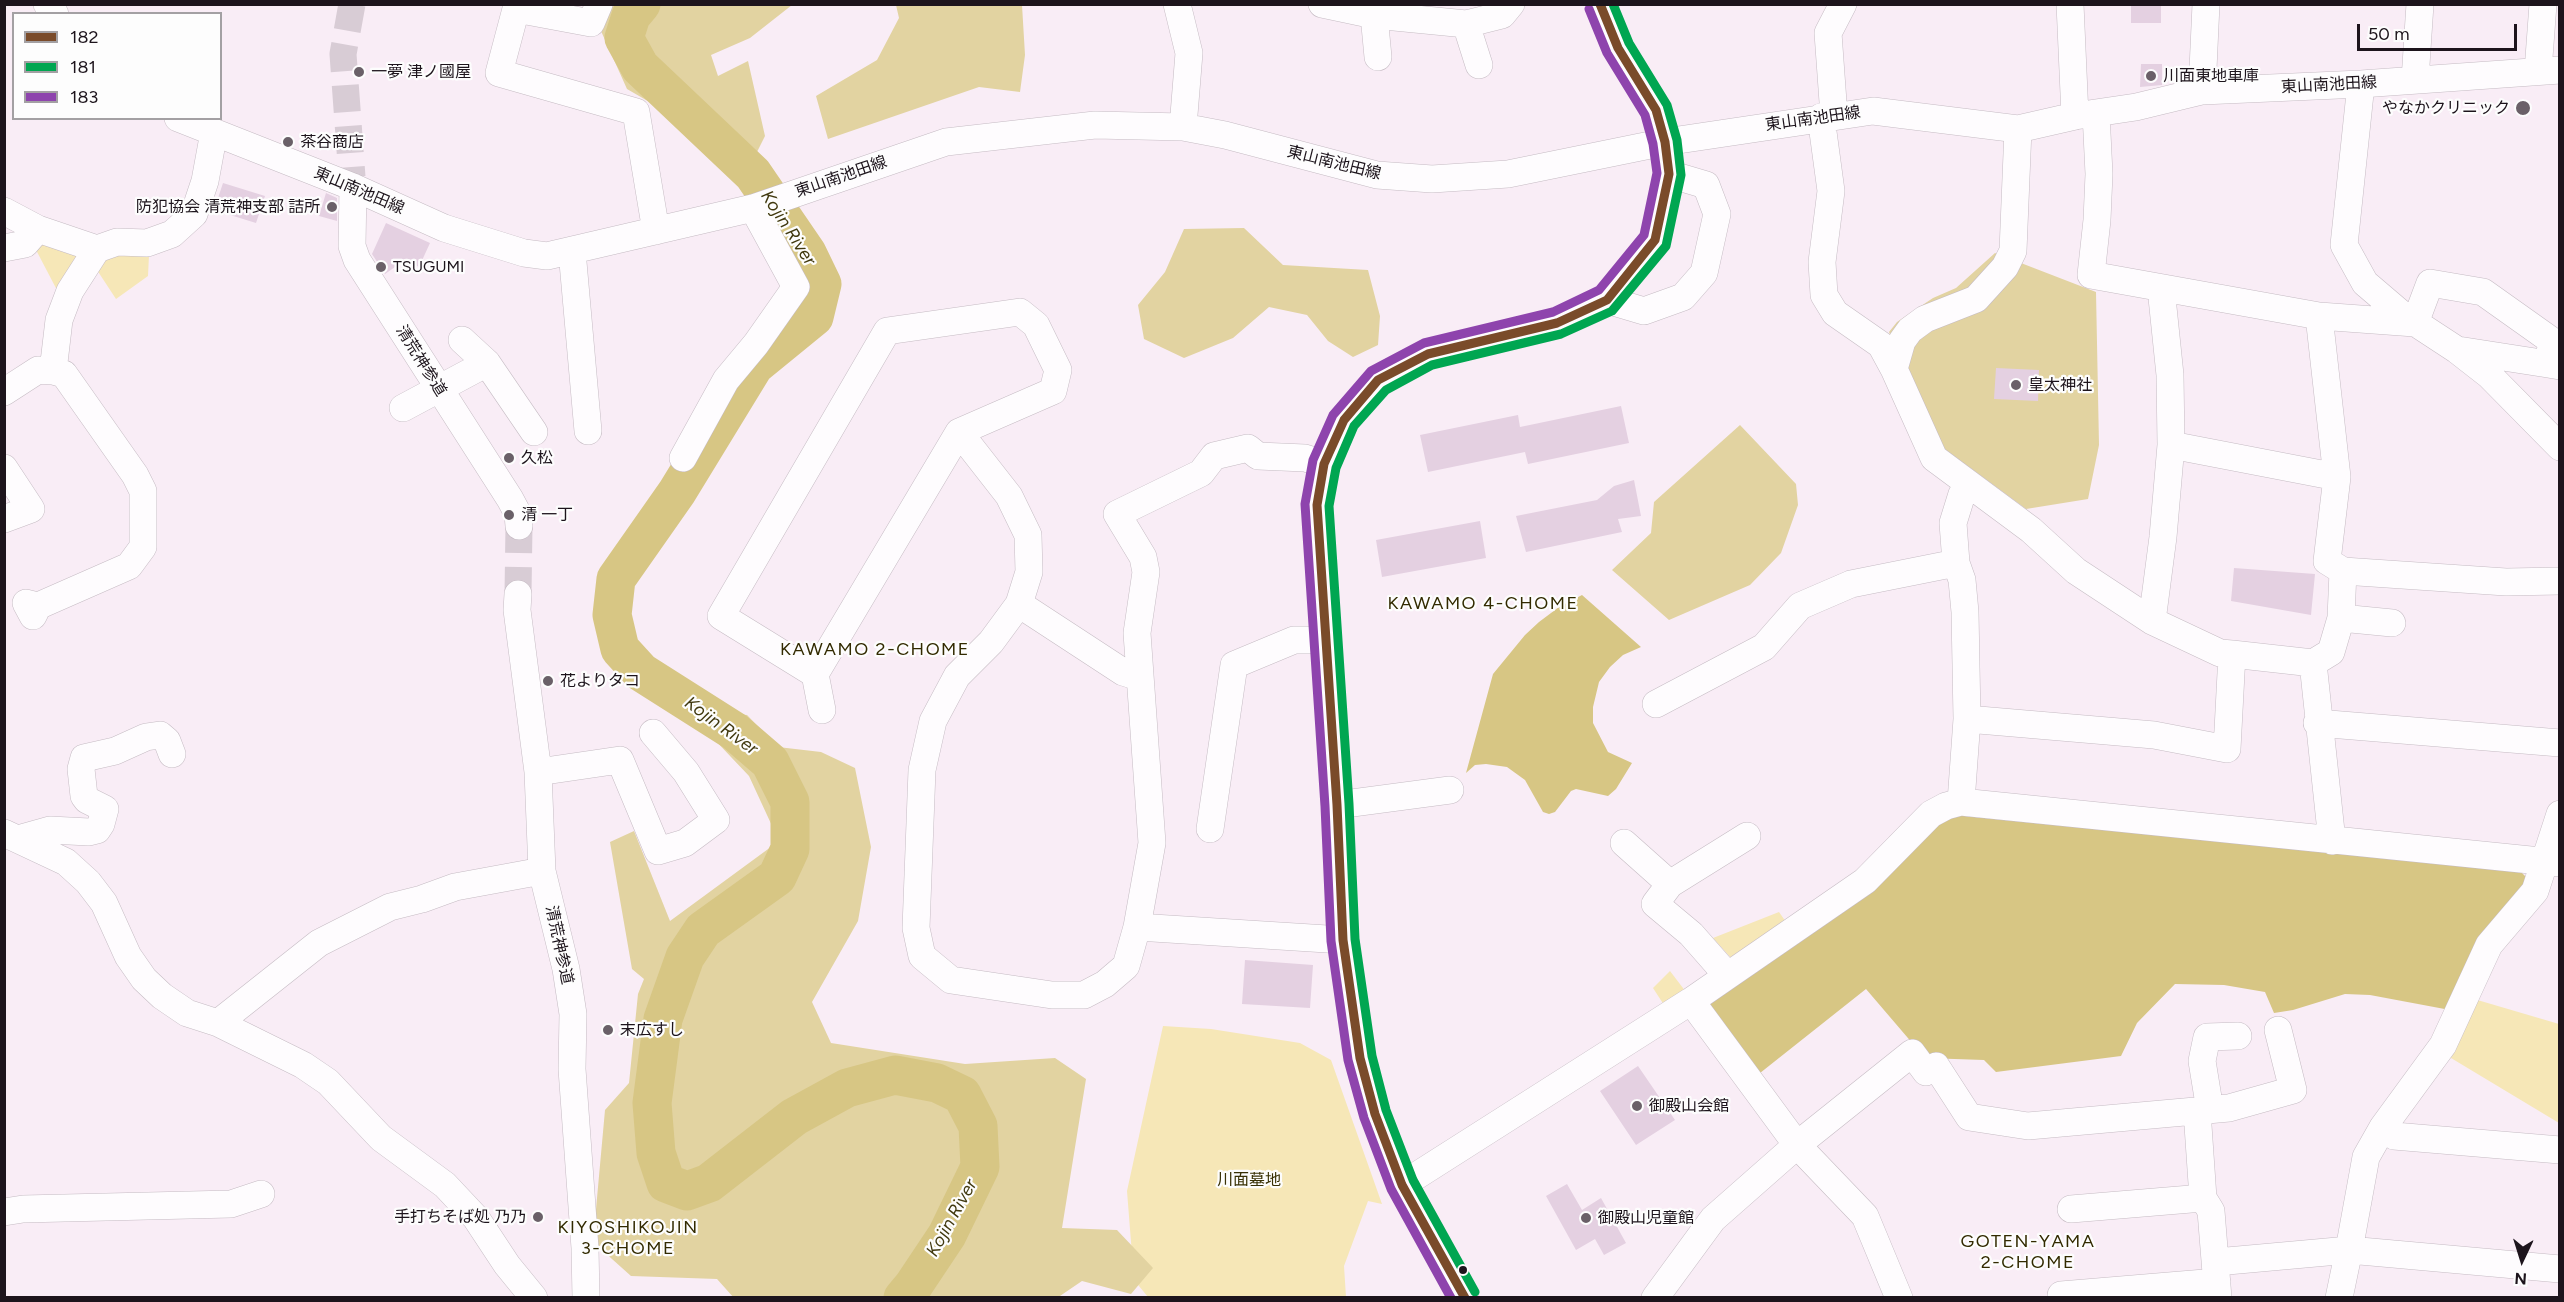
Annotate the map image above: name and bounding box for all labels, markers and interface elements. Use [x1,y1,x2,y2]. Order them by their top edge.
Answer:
legend [12,12,222,120]
scale bar [2360,12,2520,50]
text: 50 m [2368,23,2410,45]
text: 182 [70,26,99,48]
text: 181 [70,56,96,78]
place label: 一夢 津ノ國屋 [371,62,471,82]
marker: 一夢 津ノ國屋 [352,65,366,79]
place label: 川面東地車庫 [2163,66,2259,86]
marker: 川面東地車庫 [2144,69,2158,83]
street label: 東山南池田線 [2281,73,2377,97]
text: 183 [70,86,98,108]
place label: やなかクリニック [2382,98,2510,118]
marker: やなかクリニック [2514,99,2532,117]
street label: 東山南池田線 [1764,103,1862,135]
place label: 茶谷商店 [300,132,364,152]
marker: 茶谷商店 [281,135,295,149]
street label: 東山南池田線 [1285,142,1383,184]
street label: 東山南池田線 [792,152,890,202]
street label: 東山南池田線 [311,163,407,219]
water label: Kojin River [756,186,820,270]
place label: 防犯協会 清荒神支部 詰所 [136,197,320,217]
marker: 防犯協会 清荒神支部 詰所 [325,200,339,214]
place label: TSUGUMI [393,257,464,277]
marker: TSUGUMI [374,260,388,274]
street label: 清荒神参道 [392,322,450,400]
place label: 皇太神社 [2028,375,2092,395]
marker: 皇太神社 [2009,378,2023,392]
place label: 久松 [521,448,553,468]
marker: 久松 [502,451,516,465]
place label: 清 一丁 [521,505,573,525]
marker: 清 一丁 [502,508,516,522]
district label: KAWAMO 4-CHOME [1387,593,1579,615]
district label: KAWAMO 2-CHOME [780,639,970,661]
place label: 花よりタコ [560,671,640,691]
marker: 花よりタコ [541,674,555,688]
water label: Kojin River [680,692,762,760]
street label: 清荒神参道 [541,904,577,986]
place label: 末広すし [620,1020,684,1040]
marker: 末広すし [601,1023,615,1037]
place label: 御殿山会館 [1649,1096,1729,1116]
marker: 御殿山会館 [1630,1099,1644,1113]
park label: 川面墓地 [1217,1170,1281,1190]
water label: Kojin River [922,1176,982,1260]
place label: 手打ちそば処 乃乃 [394,1207,526,1227]
place label: 御殿山児童館 [1598,1208,1694,1228]
marker: 手打ちそば処 乃乃 [531,1210,545,1224]
marker: 御殿山児童館 [1579,1211,1593,1225]
district label: KIYOSHIKOJIN 3-CHOME [557,1217,699,1260]
north arrow [2492,1230,2552,1290]
district label: GOTEN-YAMA 2-CHOME [1961,1231,2095,1274]
unlabelled marker [1457,1264,1469,1276]
text: N [2514,1269,2528,1288]

